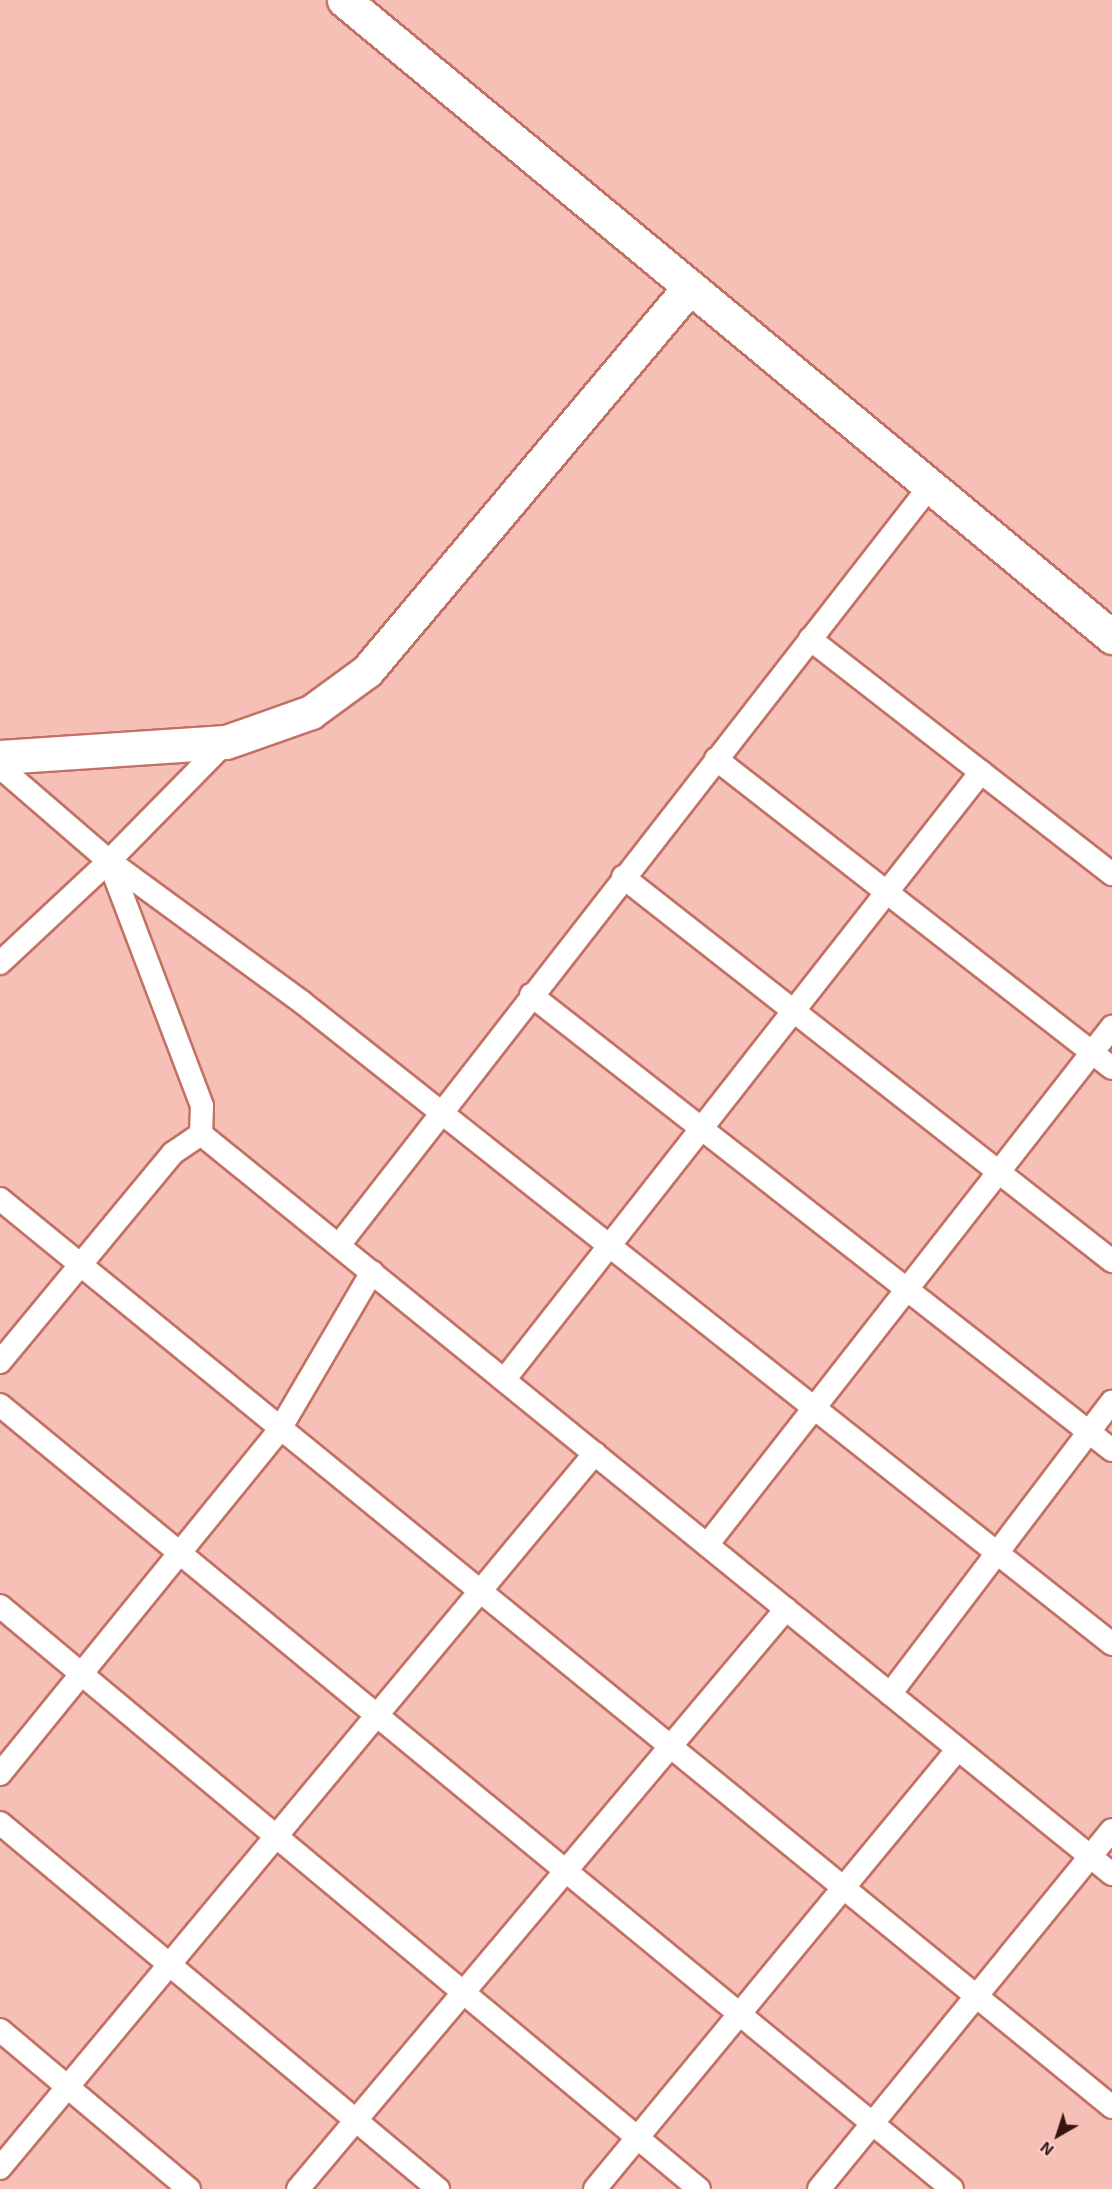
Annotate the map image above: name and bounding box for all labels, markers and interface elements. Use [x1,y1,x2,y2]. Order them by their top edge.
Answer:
north arrow [1028,2105,1088,2165]
text: N [1036,2138,1057,2160]

